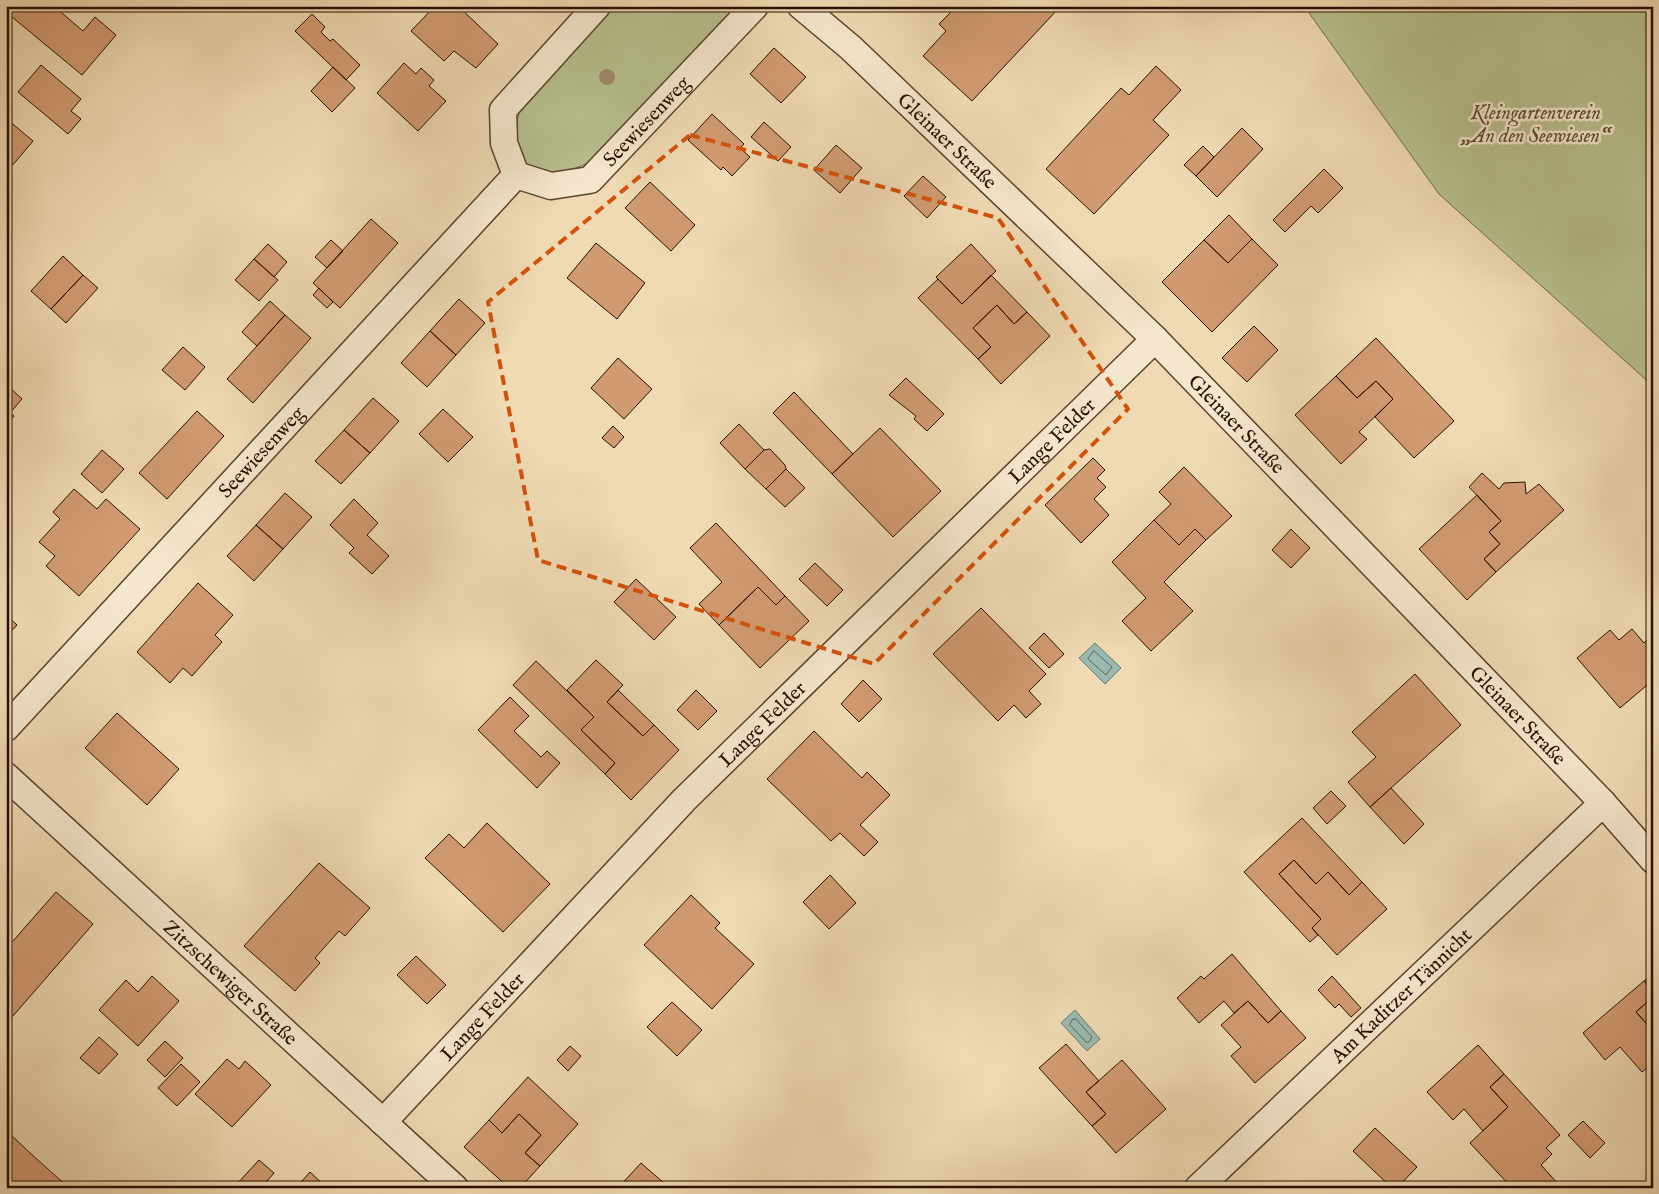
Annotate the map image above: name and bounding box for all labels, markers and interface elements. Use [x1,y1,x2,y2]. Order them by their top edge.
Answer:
street label: Seewiesenweg [598,70,697,173]
street label: Gleinaer Straße [891,88,1002,195]
park label: Kleingartenverein „An den Seewiesen“ [1460,101,1613,149]
street label: Gleinaer Straße [1182,370,1289,480]
street label: Lange Felder [1004,393,1102,490]
street label: Seewiesenweg [214,401,311,504]
street label: Gleinaer Straße [1463,661,1571,771]
street label: Lange Felder [714,676,812,773]
street label: Zitzschewiger Straße [157,915,302,1051]
street label: Am Kaditzer Tännicht [1326,923,1478,1070]
street label: Lange Felder [436,967,531,1067]

